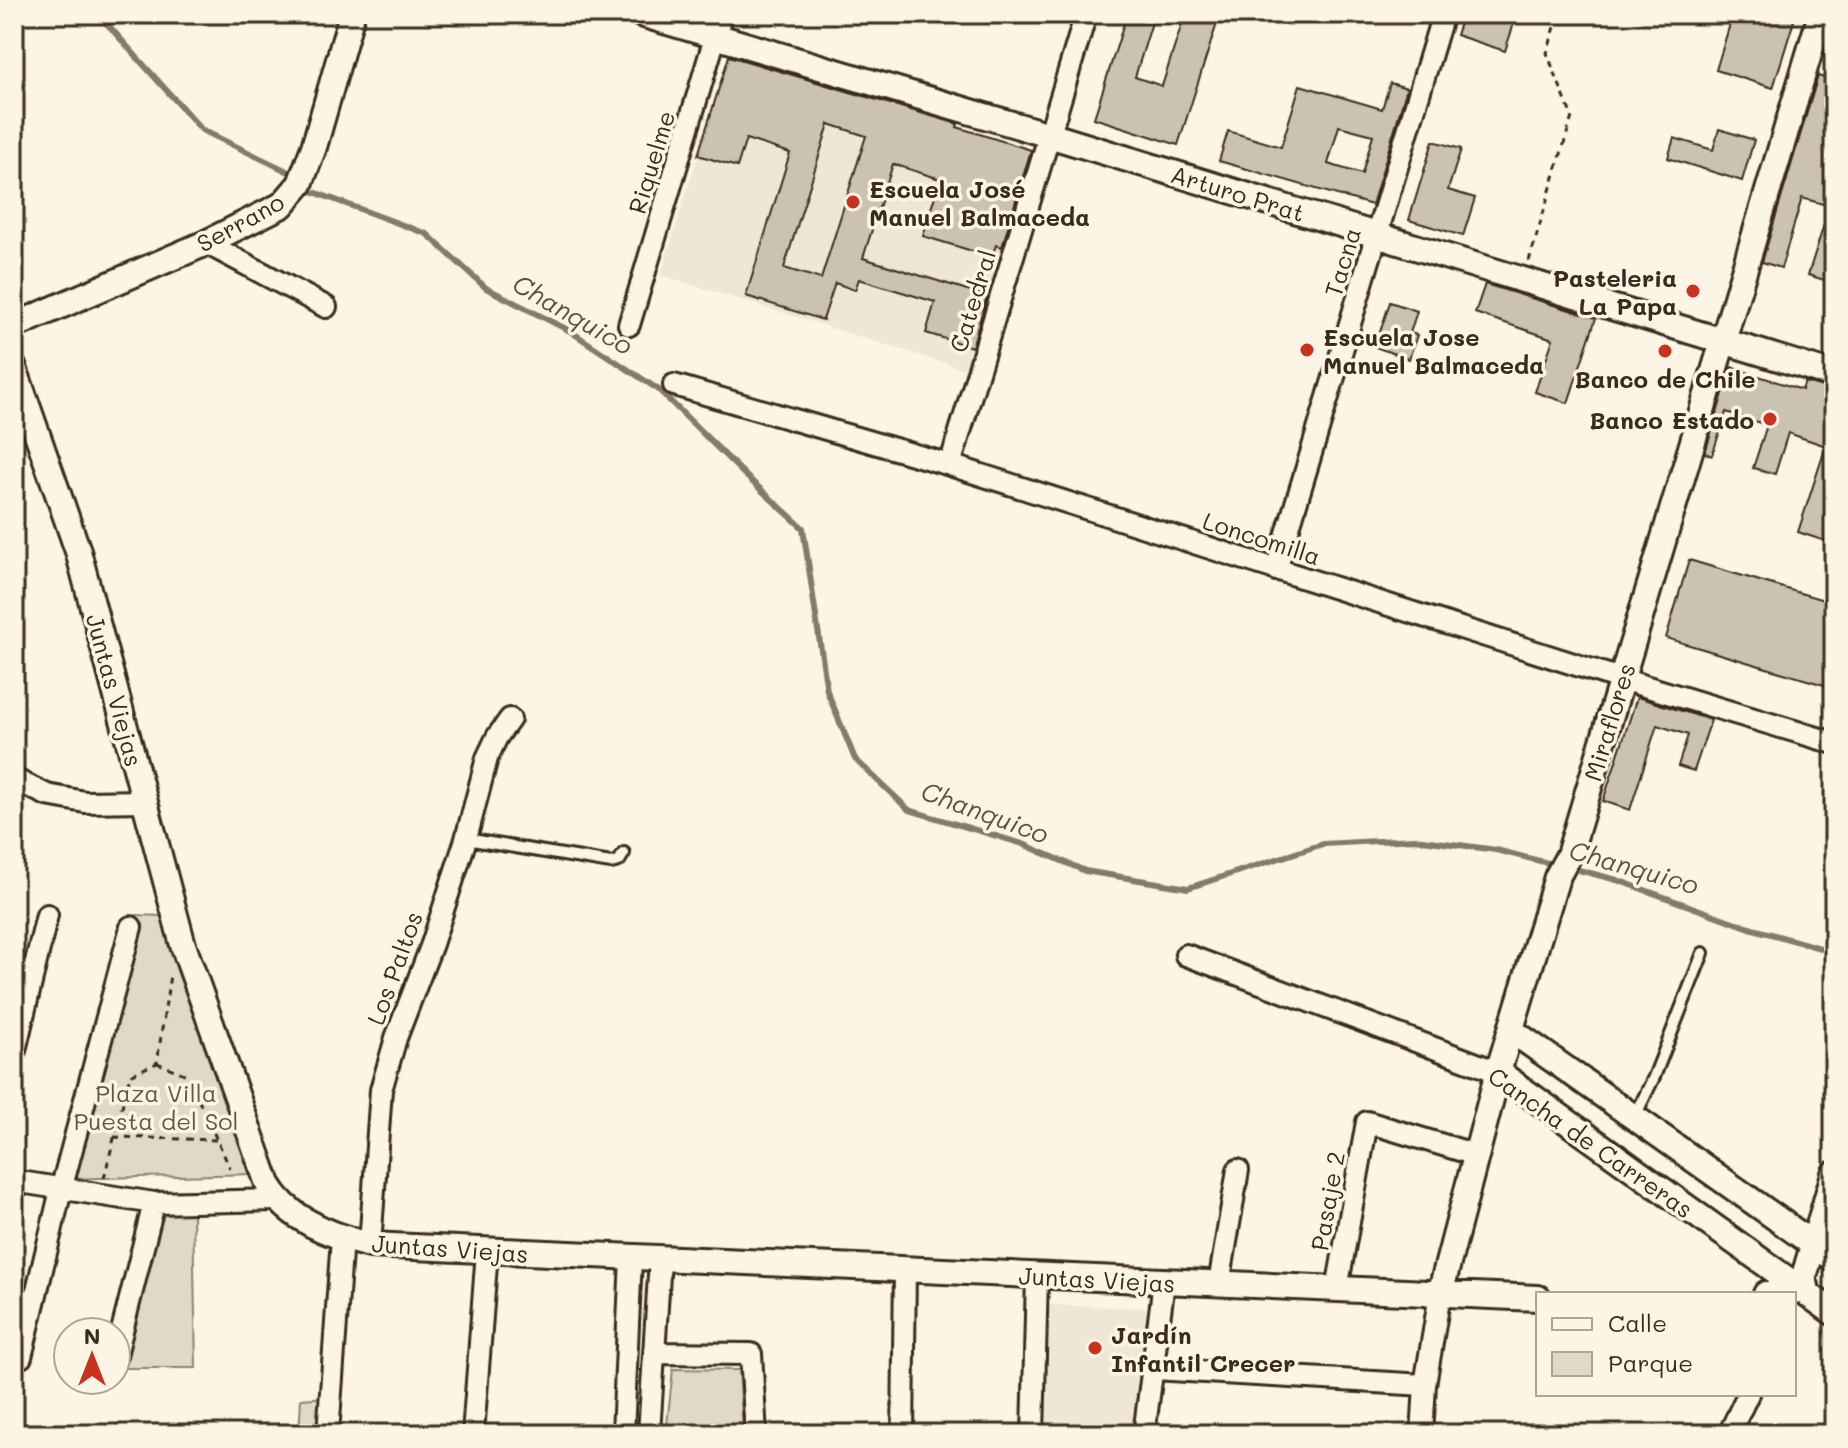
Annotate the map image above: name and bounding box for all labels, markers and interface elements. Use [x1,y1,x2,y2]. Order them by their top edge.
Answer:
street label: Riquelme [621,107,681,217]
street label: Arturo Prat [1167,158,1309,228]
place label: Escuela José Manuel Balmaceda [869,173,1090,232]
street label: Serrano [191,185,289,259]
marker: Escuela José Manuel Balmaceda [844,193,862,211]
street label: Tacna [1317,224,1367,300]
street label: Catedral [942,246,1002,356]
place label: Pasteleria La Papa [1553,262,1677,321]
water label: Chanquico [507,266,639,362]
marker: Pasteleria La Papa [1684,282,1702,300]
place label: Escuela Jose Manuel Balmaceda [1323,321,1544,380]
marker: Escuela Jose Manuel Balmaceda [1298,341,1316,359]
marker: Banco de Chile [1656,342,1674,360]
place label: Banco de Chile [1574,363,1756,394]
place label: Banco Estado [1589,404,1754,435]
marker: Banco Estado [1761,410,1779,428]
street label: Loncomilla [1199,504,1325,572]
street label: Juntas Viejas [80,610,150,770]
street label: Miraflores [1576,659,1642,785]
water label: Chanquico [917,773,1053,851]
water label: Chanquico [1565,832,1703,902]
street label: Los Paltos [359,907,429,1029]
street label: Cancha de Carreras [1483,1060,1699,1224]
park label: Plaza Villa Puesta del Sol [73,1077,239,1136]
street label: Pasaje 2 [1303,1149,1351,1253]
street label: Juntas Viejas [371,1227,529,1269]
street label: Juntas Viejas [1018,1259,1176,1299]
legend [1536,1292,1796,1396]
text: Calle [1608,1307,1667,1338]
north arrow [52,1316,132,1396]
place label: Jardín Infantil Crecer [1111,1319,1295,1378]
text: N [84,1321,100,1350]
marker: Jardín Infantil Crecer [1086,1339,1104,1357]
text: Parque [1608,1347,1693,1378]

